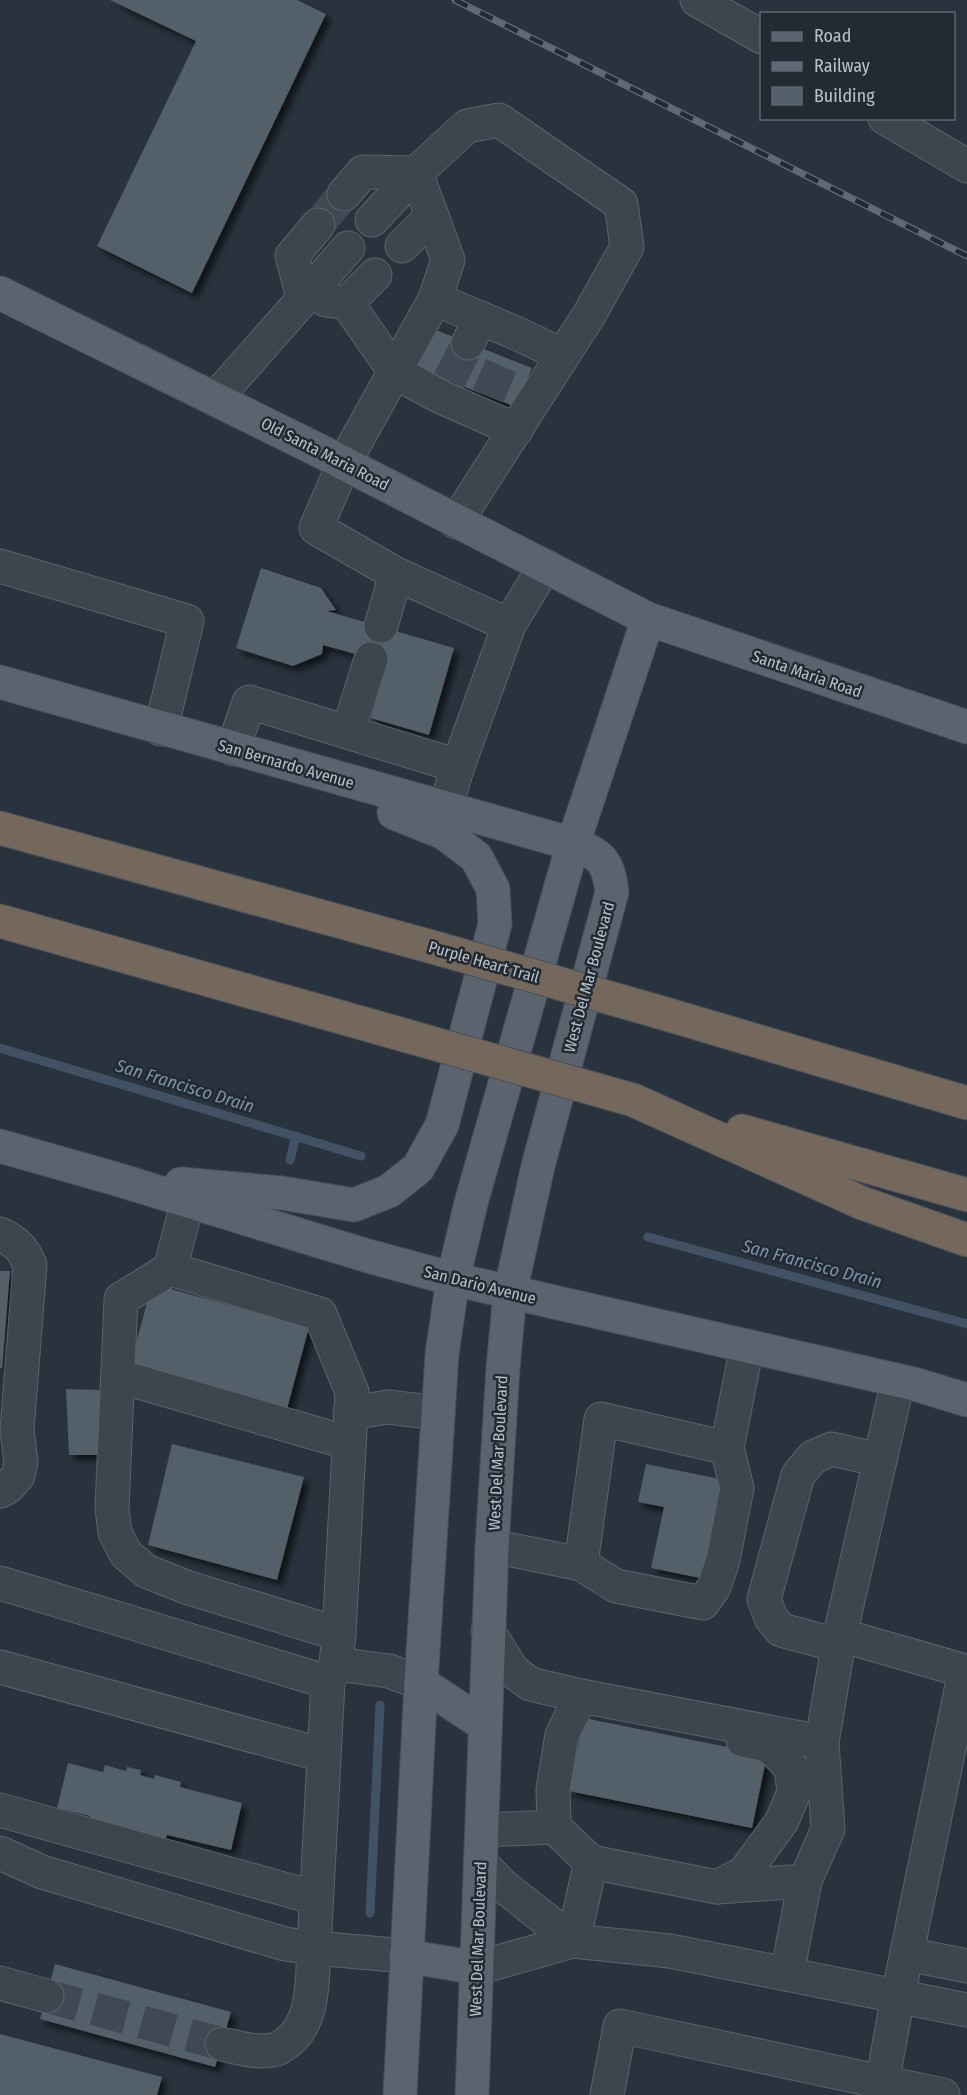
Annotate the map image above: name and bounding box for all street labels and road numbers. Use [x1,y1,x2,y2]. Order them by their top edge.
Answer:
street label: Old Santa Maria Road [258,414,392,494]
street label: Santa Maria Road [750,646,864,702]
street label: San Bernardo Avenue [216,736,356,793]
street label: West Del Mar Boulevard [560,900,618,1054]
street label: Purple Heart Trail [426,937,542,987]
street label: San Dario Avenue [422,1262,538,1308]
street label: West Del Mar Boulevard [484,1375,512,1531]
street label: West Del Mar Boulevard [466,1861,490,2017]

